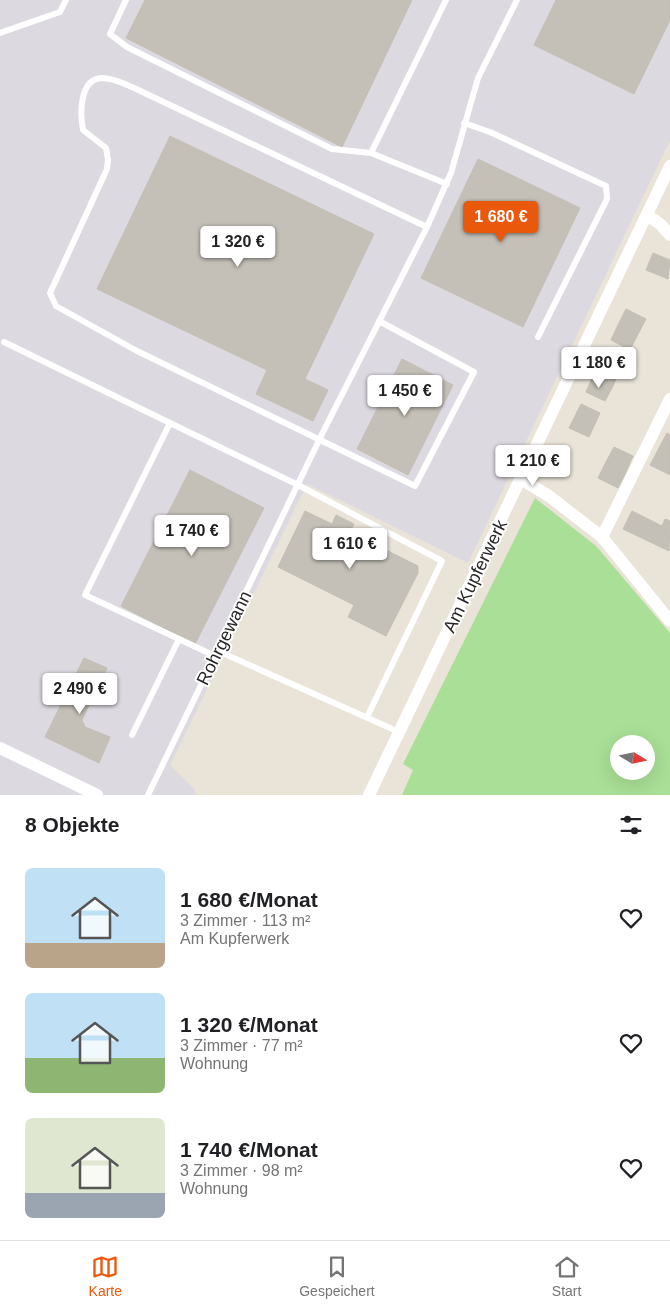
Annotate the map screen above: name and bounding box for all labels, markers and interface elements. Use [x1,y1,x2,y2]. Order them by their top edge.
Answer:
pin: 1 680 € [455,200,547,243]
text: 1 680 € [474,208,528,225]
pin: 1 320 € [192,226,284,268]
text: 1 320 € [211,233,265,250]
pin: 1 180 € [553,346,645,389]
text: 1 180 € [572,354,626,371]
pin: 1 450 € [359,374,451,417]
text: 1 450 € [378,382,432,399]
pin: 1 210 € [487,444,579,487]
text: 1 210 € [506,452,560,469]
pin: 1 740 € [146,514,238,557]
street label: Am Kupferwerk [439,515,511,636]
text: 1 740 € [165,522,219,539]
pin: 1 610 € [304,528,396,570]
text: 1 610 € [323,535,377,552]
street label: Rohrgewann [193,588,255,688]
pin: 2 490 € [34,672,126,715]
text: 2 490 € [53,680,107,697]
north arrow [610,735,655,780]
map controls [610,735,655,780]
icon: filters [617,811,645,839]
text: 8 Objekte [25,813,120,836]
icon: home [65,888,125,948]
text: 1 680 €/Monat [180,888,318,911]
icon: heart [617,904,645,932]
text: 3 Zimmer · 113 m² [180,912,310,929]
text: Am Kupferwerk [180,930,289,947]
icon: home [65,1013,125,1073]
text: 1 320 €/Monat [180,1013,318,1036]
icon: heart [617,1029,645,1057]
text: 3 Zimmer · 77 m² [180,1037,303,1054]
text: Wohnung [180,1055,248,1072]
icon: home [65,1138,125,1198]
text: 1 740 €/Monat [180,1138,318,1161]
icon: heart [617,1154,645,1182]
text: 3 Zimmer · 98 m² [180,1162,303,1179]
text: Wohnung [180,1180,248,1197]
tab: Karte [89,1253,122,1299]
tab: Gespeichert [299,1253,375,1299]
tab: Start [552,1253,581,1299]

